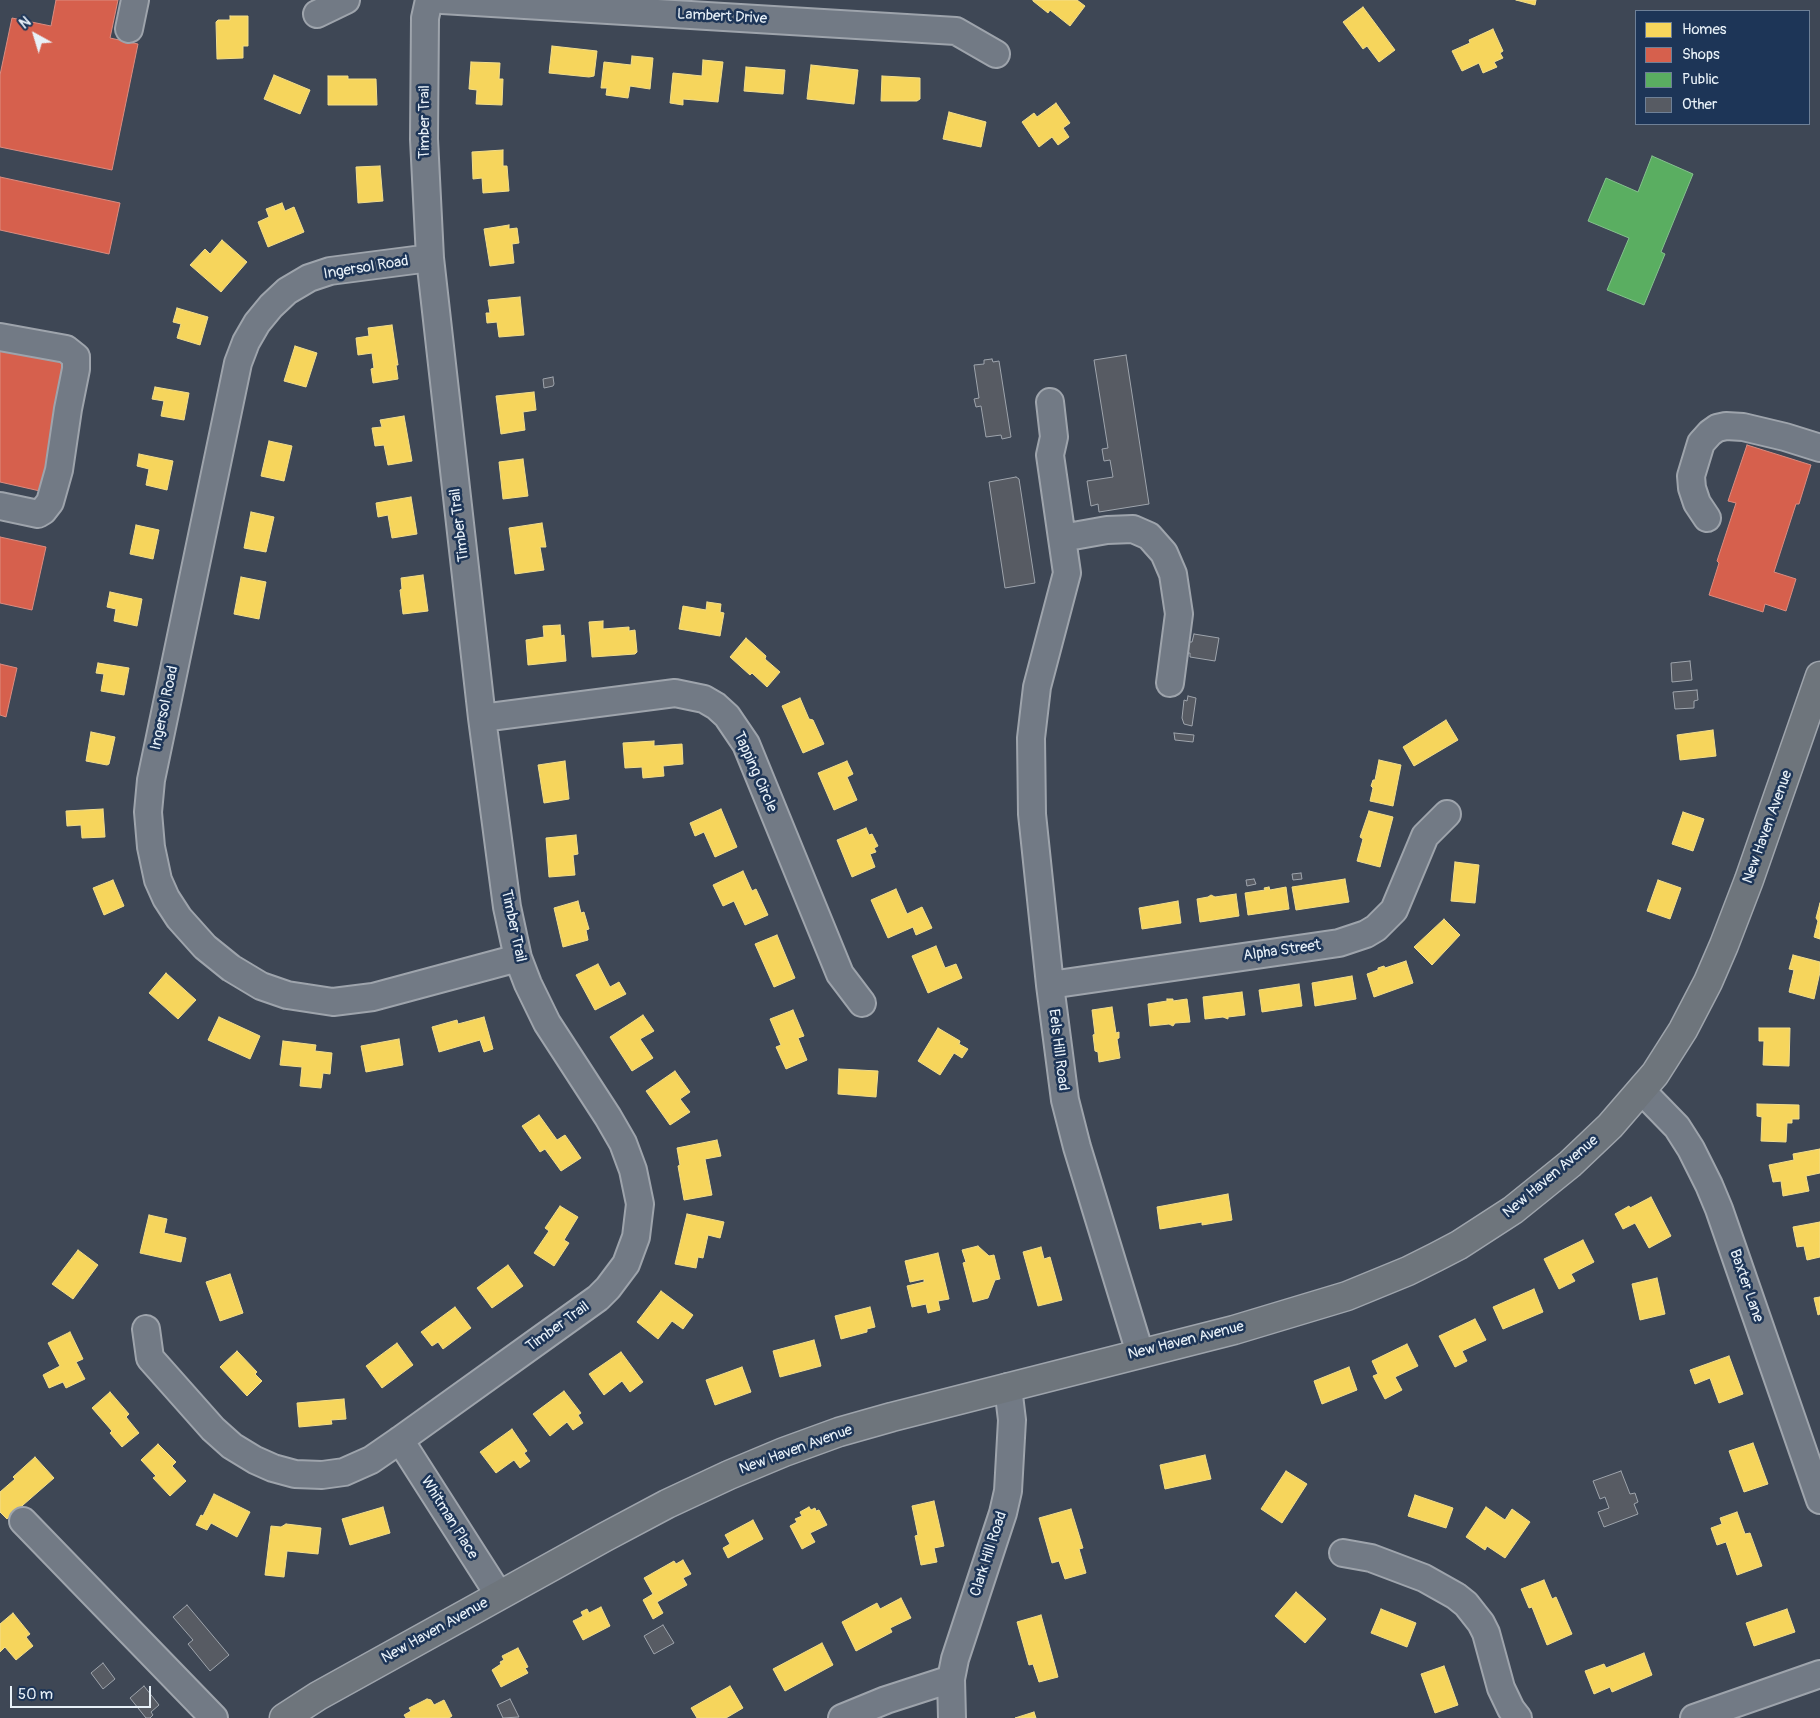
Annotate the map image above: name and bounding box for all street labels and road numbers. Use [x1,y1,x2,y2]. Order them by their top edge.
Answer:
street label: Lambert Drive [676,6,768,28]
street label: Timber Trail [416,85,434,159]
street label: Ingersol Road [322,252,410,284]
street label: Timber Trail [447,487,473,563]
street label: Ingersol Road [147,664,183,752]
street label: Tapping Circle [729,729,781,815]
street label: New Haven Avenue [1739,768,1797,886]
street label: Timber Trail [497,888,529,964]
street label: Alpha Street [1242,937,1322,965]
street label: Eels Hill Road [1044,1008,1072,1092]
street label: New Haven Avenue [1500,1132,1602,1222]
street label: Baxter Lane [1725,1247,1767,1325]
street label: Timber Trail [523,1298,593,1356]
street label: New Haven Avenue [1126,1318,1246,1364]
street label: New Haven Avenue [737,1421,855,1479]
street label: Whitman Place [416,1473,482,1563]
street label: Clark Hill Road [967,1509,1011,1599]
street label: New Haven Avenue [379,1594,491,1668]

